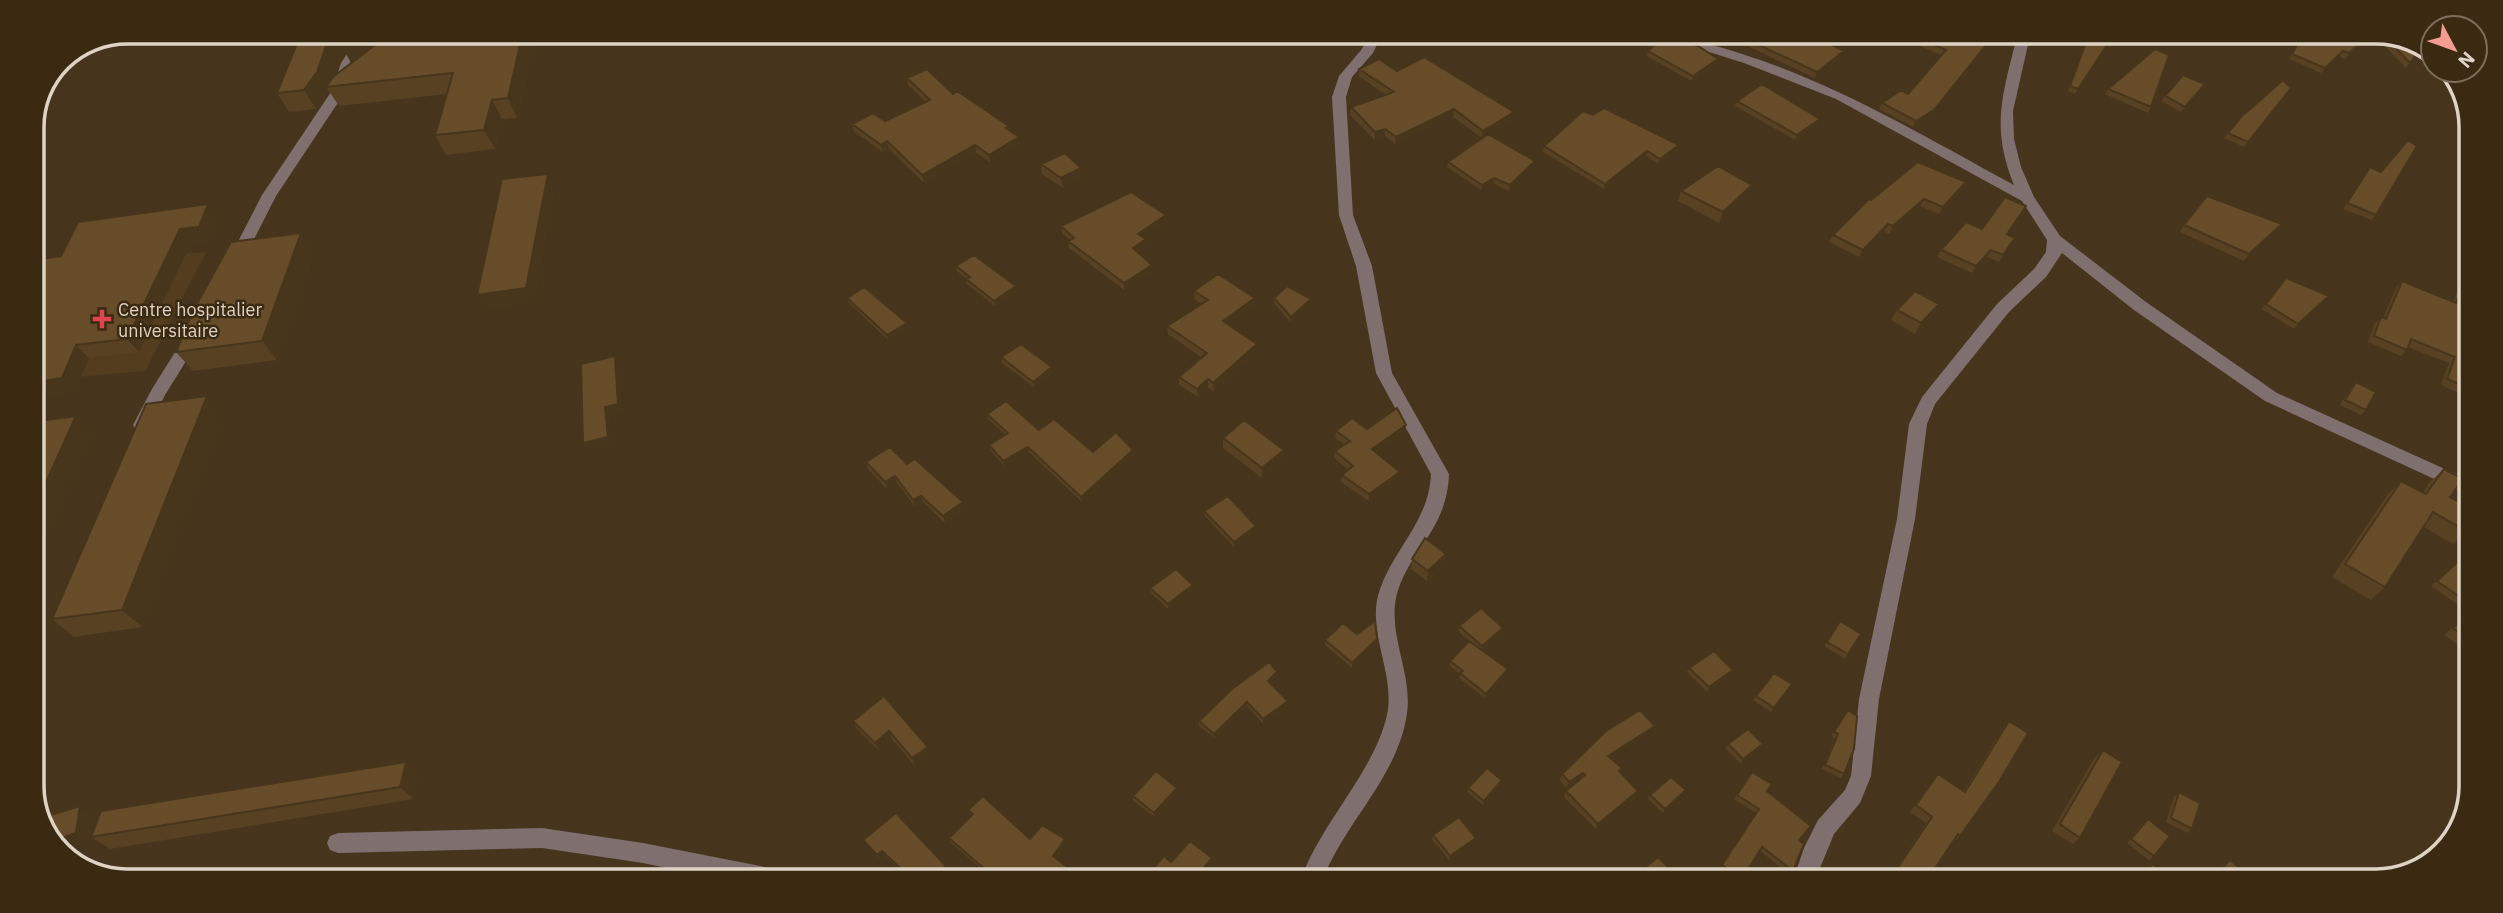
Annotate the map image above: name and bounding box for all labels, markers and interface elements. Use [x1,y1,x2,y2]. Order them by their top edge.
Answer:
north arrow [2419,14,2489,84]
text: N [2453,47,2480,73]
place label: Centre hospitalier universitaire [118,298,262,342]
marker: Centre hospitalier universitaire [92,309,112,329]

